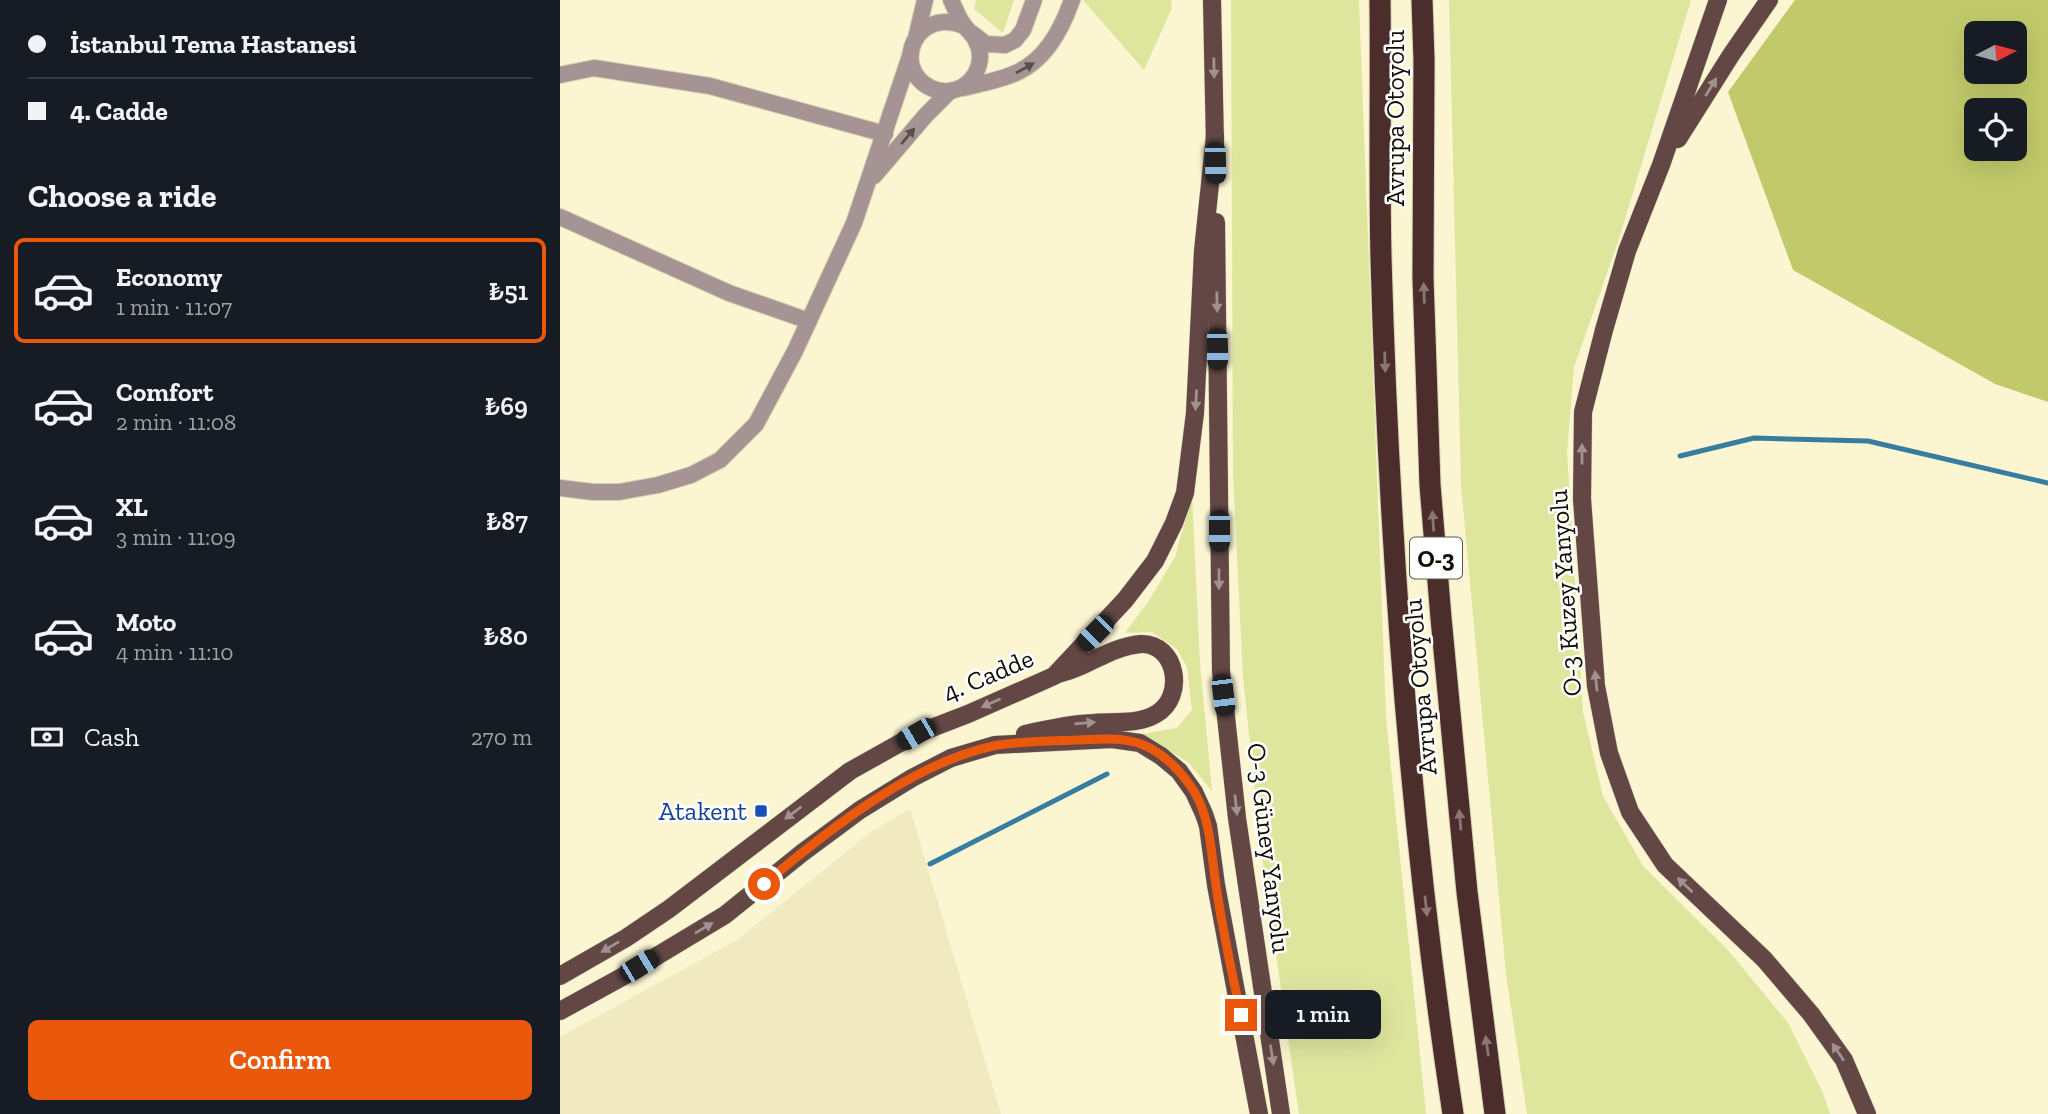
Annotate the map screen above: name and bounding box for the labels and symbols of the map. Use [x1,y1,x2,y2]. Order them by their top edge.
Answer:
north arrow [1964,21,2026,84]
street label: Avrupa Otoyolu [1379,29,1411,206]
one-way arrow [1208,57,1220,79]
one-way arrow [1015,62,1035,74]
one-way arrow [1704,77,1717,97]
one-way arrow [900,128,915,145]
car [1205,142,1226,184]
one-way arrow [1418,282,1429,304]
one-way arrow [1211,292,1223,314]
car [1207,328,1228,370]
one-way arrow [1380,351,1391,373]
one-way arrow [1190,389,1201,411]
one-way arrow [1577,443,1588,465]
street label: O-3 Kuzey Yanyolu [1542,488,1588,698]
one-way arrow [1427,509,1438,531]
car [1209,510,1230,552]
road number: O-3 [1410,538,1462,578]
one-way arrow [1213,568,1225,590]
street label: Avrupa Otoyolu [1396,597,1444,776]
car [1073,611,1118,655]
street label: 4. Cadde [938,642,1038,708]
one-way arrow [1590,670,1601,692]
car [1211,673,1236,717]
one-way arrow [981,697,1001,709]
car [893,714,940,754]
one-way arrow [1074,718,1096,729]
street label: O-3 Güney Yanyolu [1240,741,1298,955]
place label: Atakent [658,795,747,827]
one-way arrow [1231,795,1242,817]
marker: Atakent [753,803,769,819]
one-way arrow [785,806,803,821]
one-way arrow [1454,809,1465,831]
route start [748,868,780,900]
one-way arrow [1677,876,1694,893]
one-way arrow [1421,896,1432,918]
one-way arrow [694,922,713,934]
one-way arrow [600,941,619,953]
car [616,946,663,986]
callout: 1 min [1266,990,1381,1040]
route end [1225,999,1257,1031]
one-way arrow [1481,1035,1492,1057]
one-way arrow [1831,1043,1845,1061]
one-way arrow [1267,1044,1278,1066]

